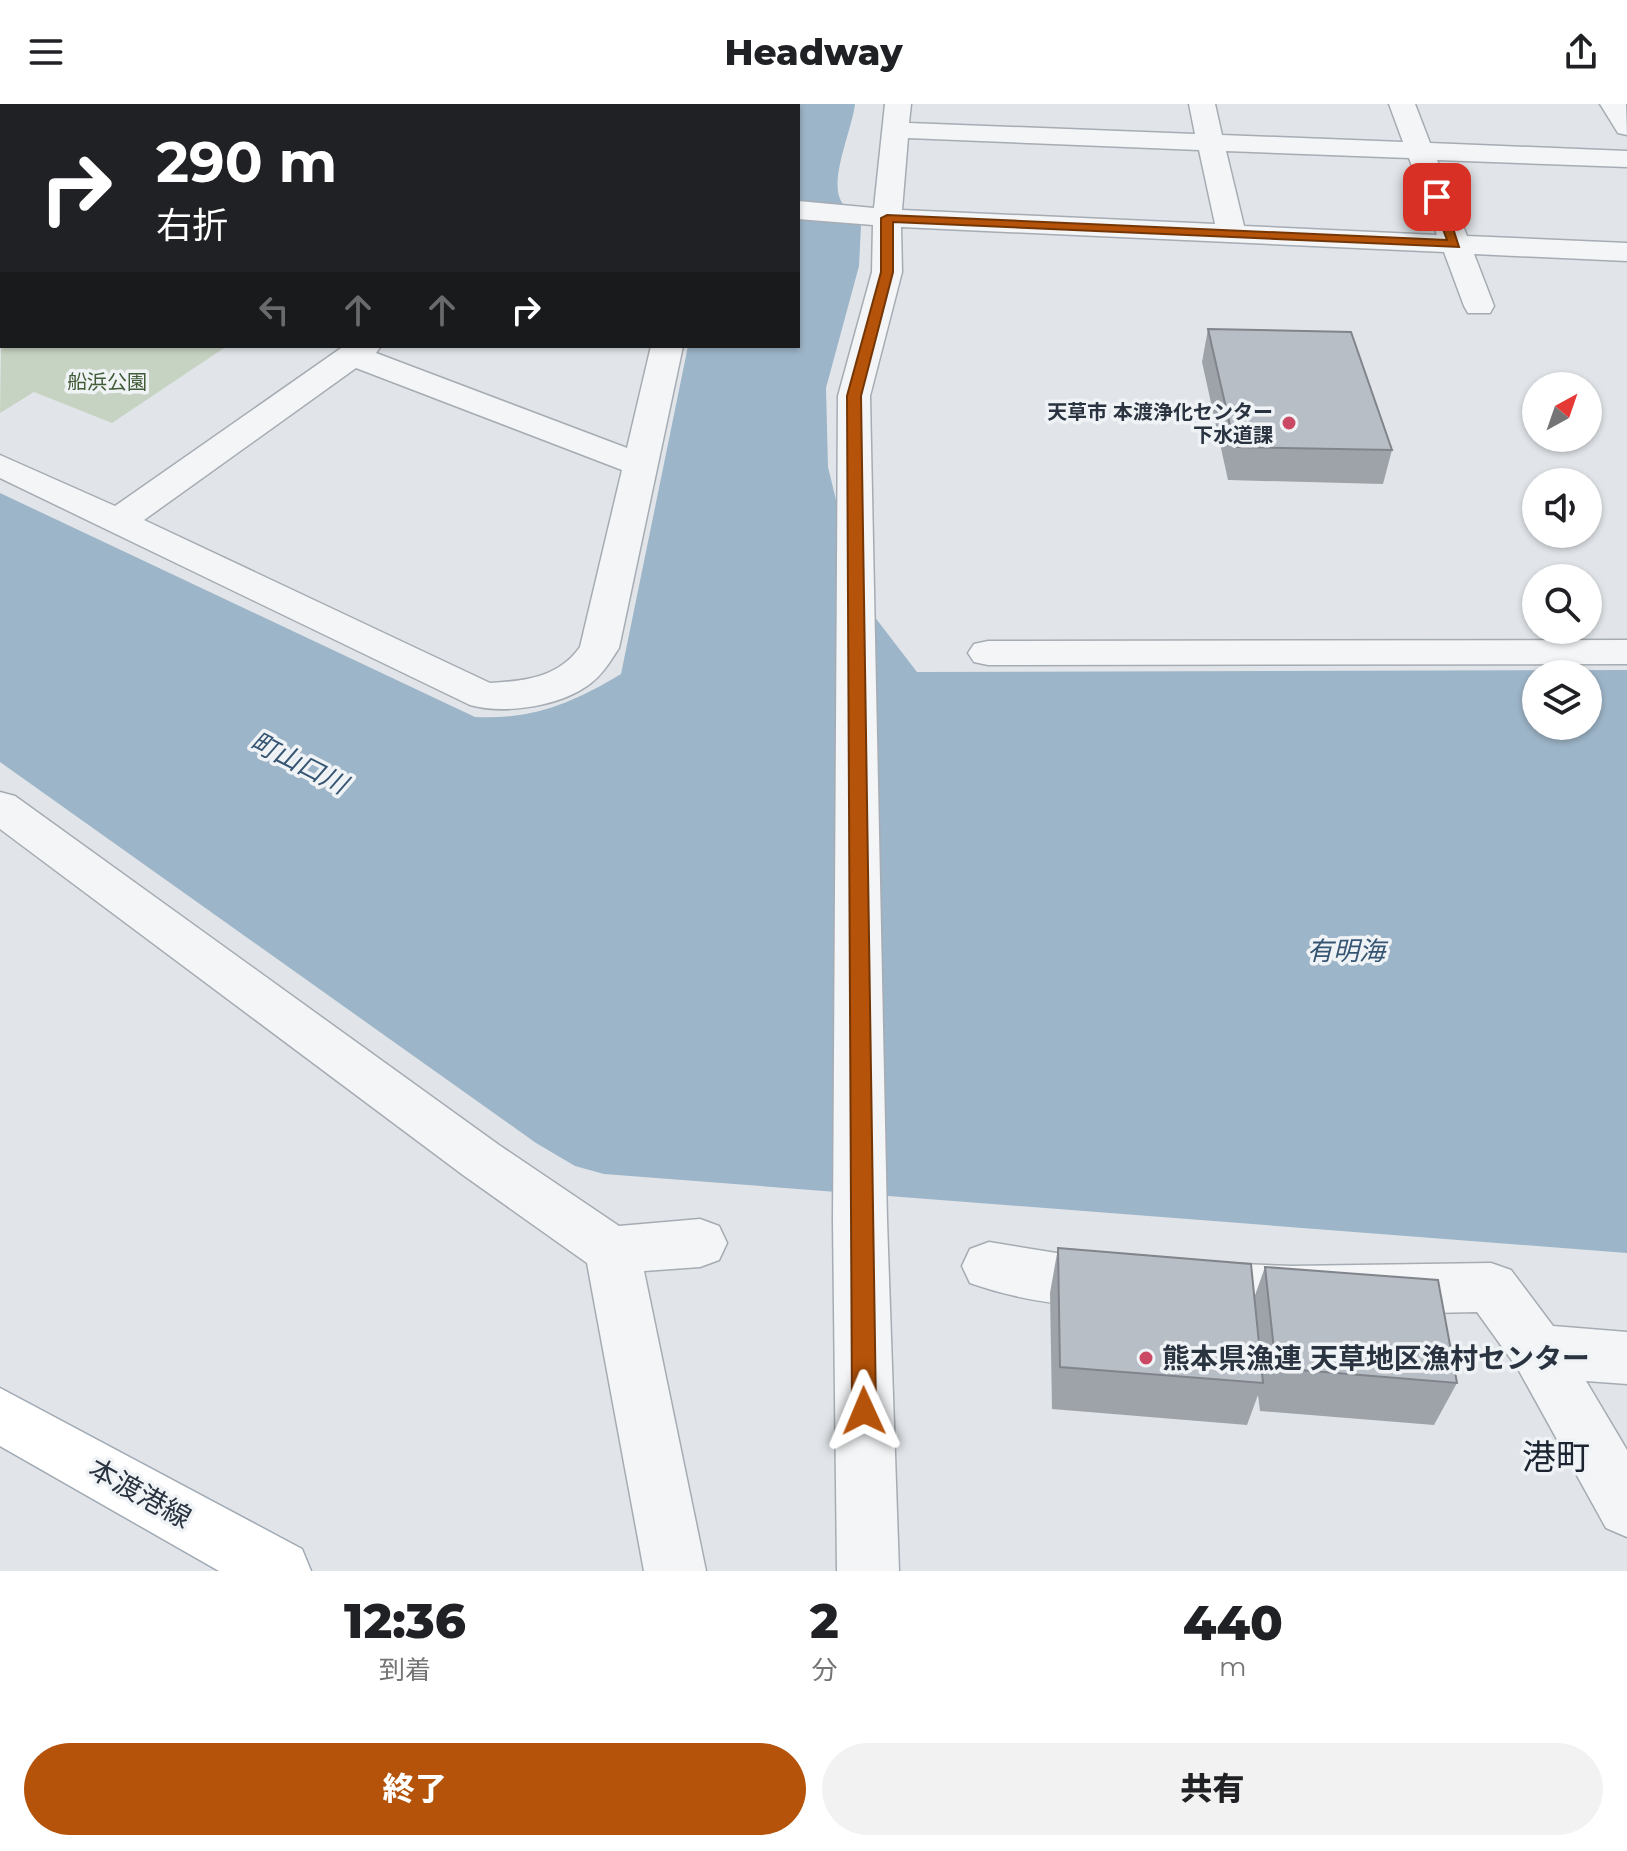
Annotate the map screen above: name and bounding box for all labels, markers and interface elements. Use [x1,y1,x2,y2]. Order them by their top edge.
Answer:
icon: menu [24,30,68,74]
text: Headway [725,30,903,74]
icon: share [1559,30,1603,74]
text: 290 m [156,128,337,196]
icon: right [24,136,128,240]
pin [1403,163,1471,231]
icon: arrive [1415,175,1459,219]
text: 右折 [156,203,228,247]
icon: left [252,288,296,332]
icon: ahead [336,288,380,332]
icon: ahead [420,288,464,332]
icon: right [504,288,548,332]
park label: 船浜公園 [67,370,147,394]
north arrow [1522,372,1602,452]
map controls [1522,372,1602,740]
place label: 天草市 本渡浄化センター 下水道課 [1047,400,1273,447]
marker: 天草市 本渡浄化センター 下水道課 [1280,414,1298,432]
button: sound [1522,468,1602,548]
button: search [1522,564,1602,644]
button: layers [1522,660,1602,740]
water label: 町山口川 [245,725,355,802]
water label: 有明海 [1307,935,1389,967]
place label: 熊本県漁連 天草地区漁村センター [1162,1341,1590,1375]
marker: 熊本県漁連 天草地区漁村センター [1137,1349,1155,1367]
position arrow [822,1369,906,1453]
district label: 港町 [1522,1436,1590,1478]
street label: 本渡港線 [83,1451,197,1535]
text: 12:36 [344,1592,466,1650]
text: 2 [810,1592,839,1650]
text: 440 [1183,1594,1283,1652]
text: m [1219,1651,1247,1683]
text: 到着 [379,1654,431,1686]
text: 分 [811,1654,837,1686]
button: 終了 [24,1743,806,1835]
button: 共有 [822,1743,1603,1835]

